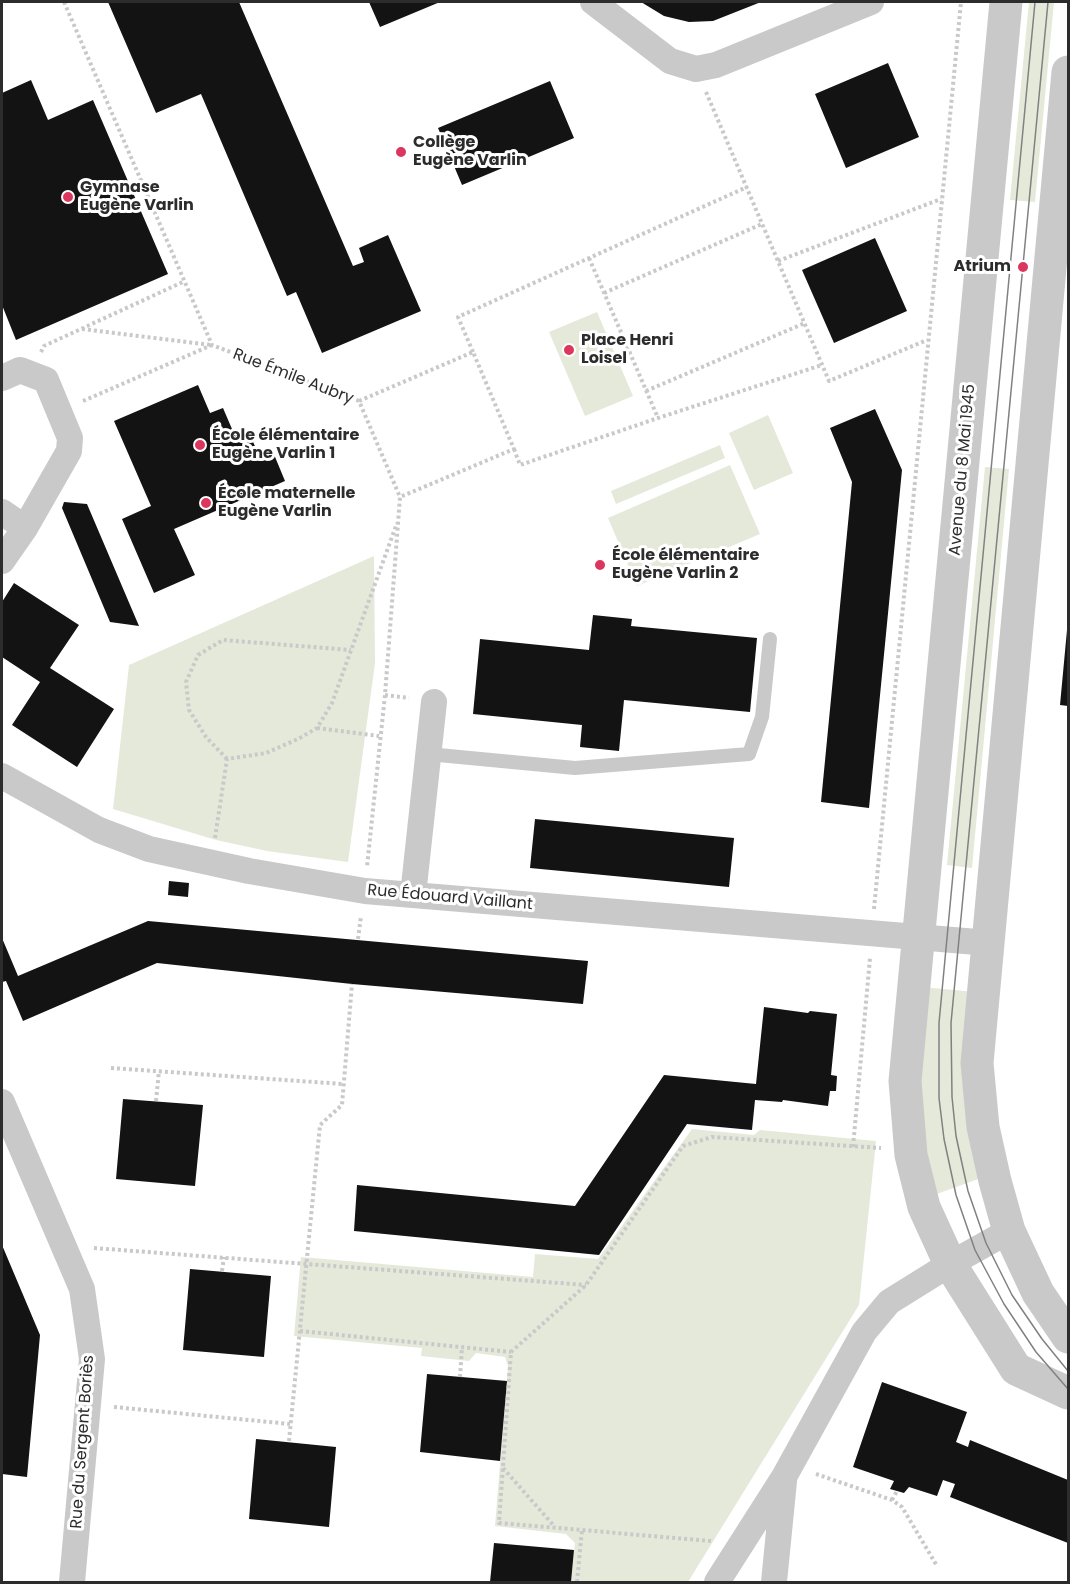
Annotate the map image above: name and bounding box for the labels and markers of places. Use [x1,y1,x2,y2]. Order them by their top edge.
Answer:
place label: Collège Eugène Varlin [413,133,527,171]
marker: Collège Eugène Varlin [394,145,408,159]
place label: Gymnase Eugène Varlin [80,178,194,216]
marker: Gymnase Eugène Varlin [61,190,75,204]
place label: Atrium [953,257,1011,277]
marker: Atrium [1016,260,1030,274]
place label: Place Henri Loisel [581,331,673,369]
marker: Place Henri Loisel [562,343,576,357]
place label: École élémentaire Eugène Varlin 1 [212,426,359,464]
marker: École élémentaire Eugène Varlin 1 [193,438,207,452]
place label: École maternelle Eugène Varlin [218,484,355,522]
marker: École maternelle Eugène Varlin [199,496,213,510]
place label: École élémentaire Eugène Varlin 2 [612,546,759,584]
marker: École élémentaire Eugène Varlin 2 [593,558,607,572]

